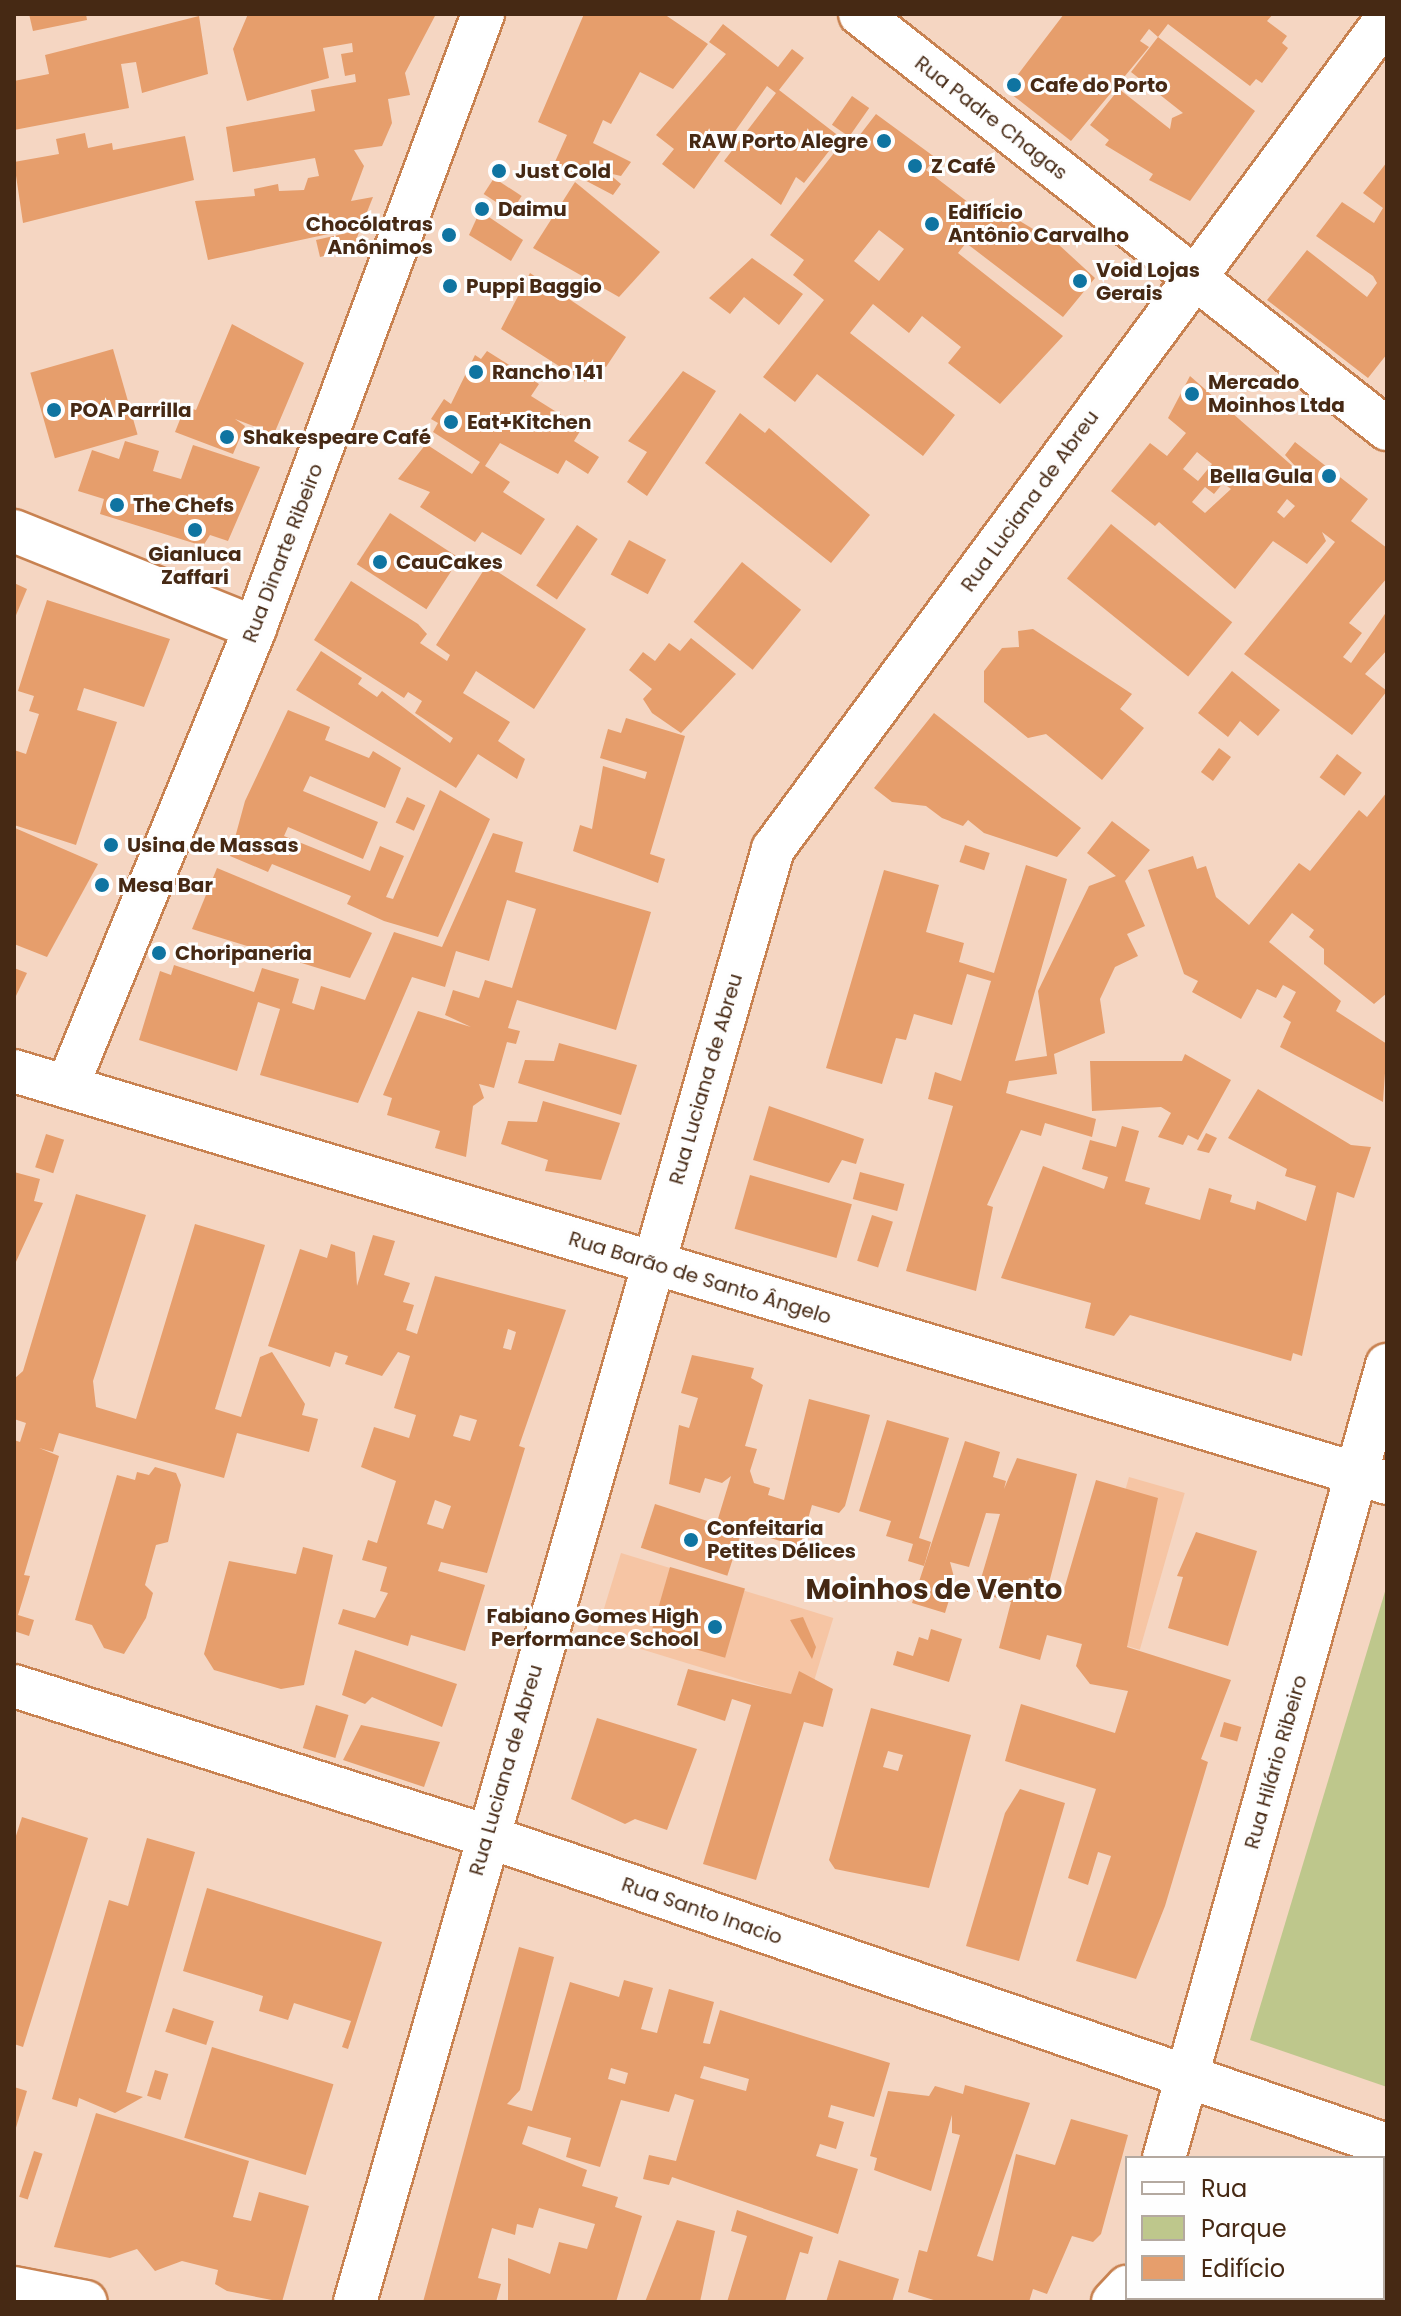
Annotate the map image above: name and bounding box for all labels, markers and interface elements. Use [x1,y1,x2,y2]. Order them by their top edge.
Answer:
street label: Rua Padre Chagas [910,51,1072,185]
place label: Cafe do Porto [1030,73,1168,97]
marker: Cafe do Porto [1005,76,1023,94]
place label: RAW Porto Alegre [689,129,868,153]
marker: RAW Porto Alegre [875,132,893,150]
place label: Z Café [931,154,995,178]
marker: Z Café [906,157,924,175]
place label: Just Cold [515,159,611,183]
marker: Just Cold [490,162,508,180]
place label: Daimu [498,197,567,221]
marker: Daimu [473,200,491,218]
place label: Edifício Antônio Carvalho [948,200,1129,247]
place label: Chocólatras Anônimos [306,212,433,259]
marker: Edifício Antônio Carvalho [923,215,941,233]
marker: Chocólatras Anônimos [440,226,458,244]
place label: Void Lojas Gerais [1096,258,1200,305]
marker: Void Lojas Gerais [1071,272,1089,290]
place label: Puppi Baggio [466,274,602,298]
marker: Puppi Baggio [441,277,459,295]
place label: Rancho 141 [492,360,603,384]
marker: Rancho 141 [467,363,485,381]
place label: Mercado Moinhos Ltda [1208,370,1345,417]
marker: Mercado Moinhos Ltda [1183,385,1201,403]
place label: POA Parrilla [70,398,192,422]
marker: POA Parrilla [45,401,63,419]
street label: Rua Luciana de Abreu [956,406,1104,596]
place label: Eat+Kitchen [467,410,591,434]
marker: Eat+Kitchen [442,413,460,431]
place label: Shakespeare Café [243,425,431,449]
marker: Shakespeare Café [218,428,236,446]
street label: Rua Dinarte Ribeiro [238,460,328,646]
place label: Bella Gula [1210,464,1313,488]
marker: Bella Gula [1320,467,1338,485]
place label: The Chefs [133,493,234,517]
marker: The Chefs [108,496,126,514]
marker: Gianluca Zaffari [186,521,204,539]
place label: Gianluca Zaffari [148,542,242,589]
place label: CauCakes [396,550,503,574]
marker: CauCakes [371,553,389,571]
place label: Usina de Massas [127,833,299,857]
marker: Usina de Massas [102,836,120,854]
place label: Mesa Bar [118,873,213,897]
marker: Mesa Bar [93,876,111,894]
place label: Choripaneria [175,941,312,965]
marker: Choripaneria [150,944,168,962]
street label: Rua Luciana de Abreu [664,971,748,1187]
street label: Rua Barão de Santo Ângelo [566,1227,834,1329]
place label: Confeitaria Petites Délices [707,1516,856,1563]
marker: Confeitaria Petites Délices [682,1531,700,1549]
district label: Moinhos de Vento [806,1573,1062,1607]
place label: Fabiano Gomes High Performance School [487,1604,699,1651]
marker: Fabiano Gomes High Performance School [706,1618,724,1636]
street label: Rua Luciana de Abreu [464,1662,548,1878]
street label: Rua Hilário Ribeiro [1240,1672,1312,1852]
street label: Rua Santo Inacio [618,1872,786,1950]
legend [1125,2156,1385,2300]
text: Rua [1201,2172,1247,2205]
text: Parque [1201,2212,1287,2245]
text: Edifício [1201,2252,1285,2285]

